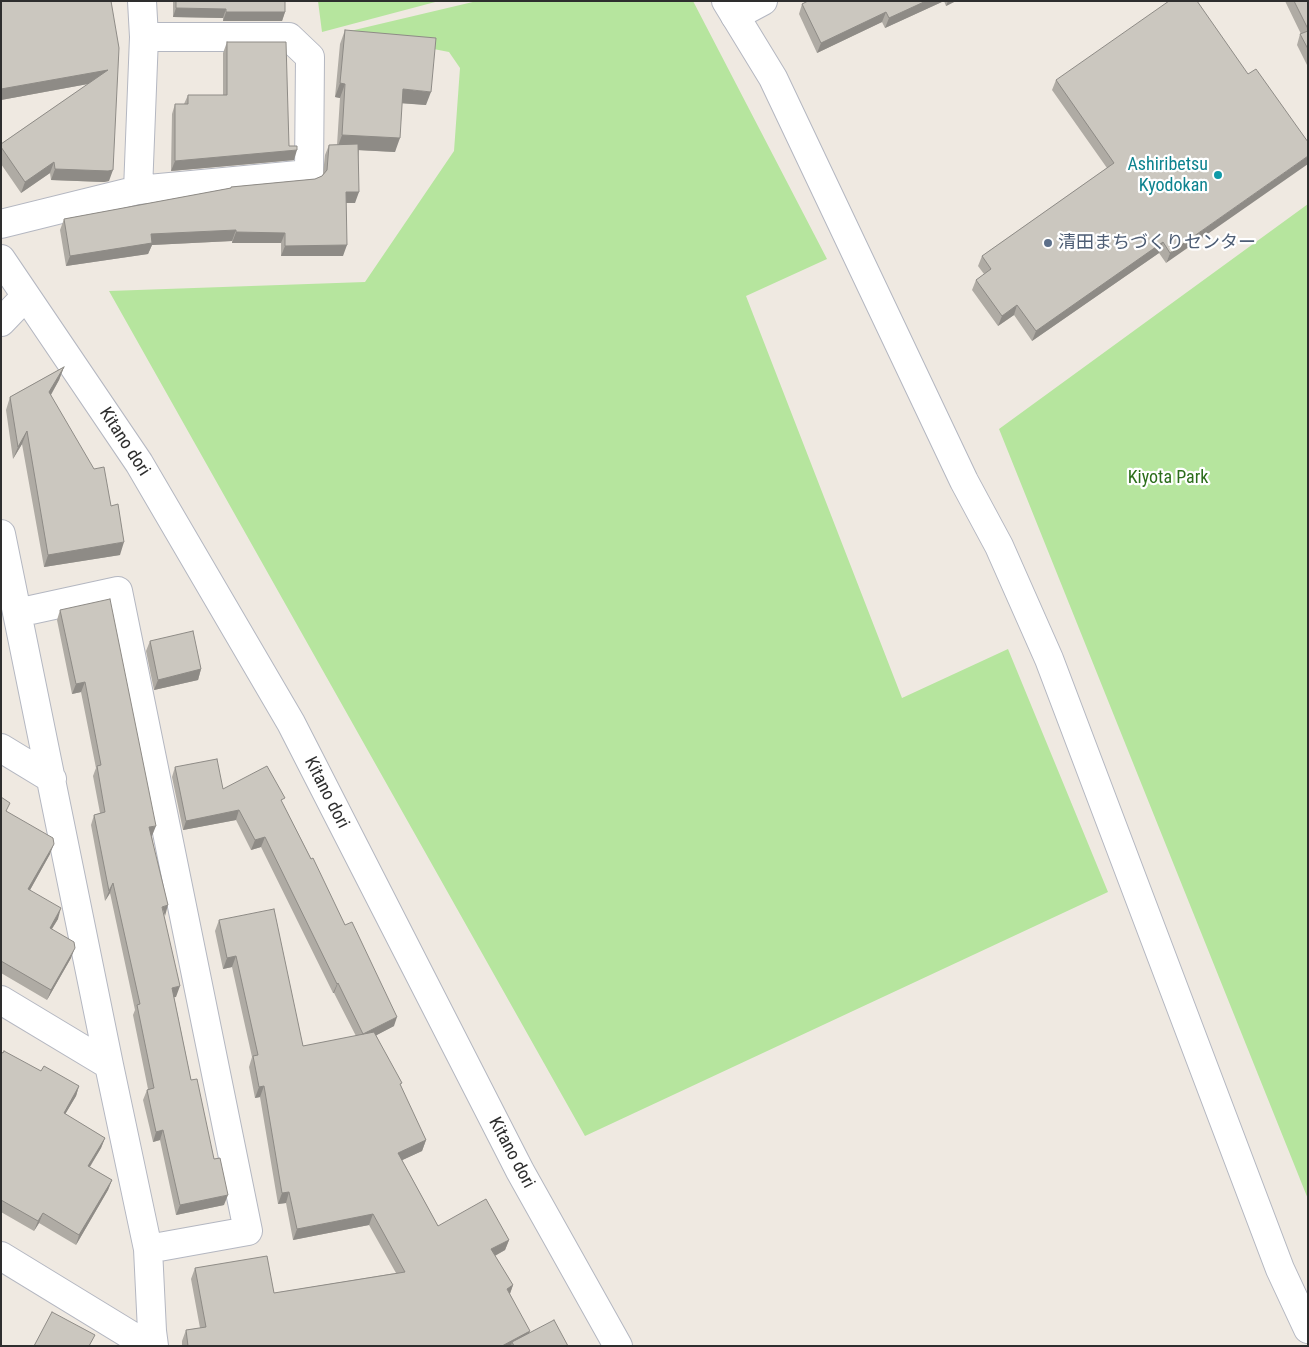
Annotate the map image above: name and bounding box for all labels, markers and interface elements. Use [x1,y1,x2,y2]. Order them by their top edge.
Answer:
place label: Ashiribetsu Kyodokan [1127,154,1208,196]
marker: Ashiribetsu Kyodokan [1212,169,1224,181]
place label: 清田まちづくりセンター [1058,232,1256,254]
marker: 清田まちづくりセンター [1042,237,1054,249]
street label: Kitano dori [94,404,154,480]
park label: Kiyota Park [1128,467,1208,489]
street label: Kitano dori [299,754,353,832]
street label: Kitano dori [483,1114,539,1192]

